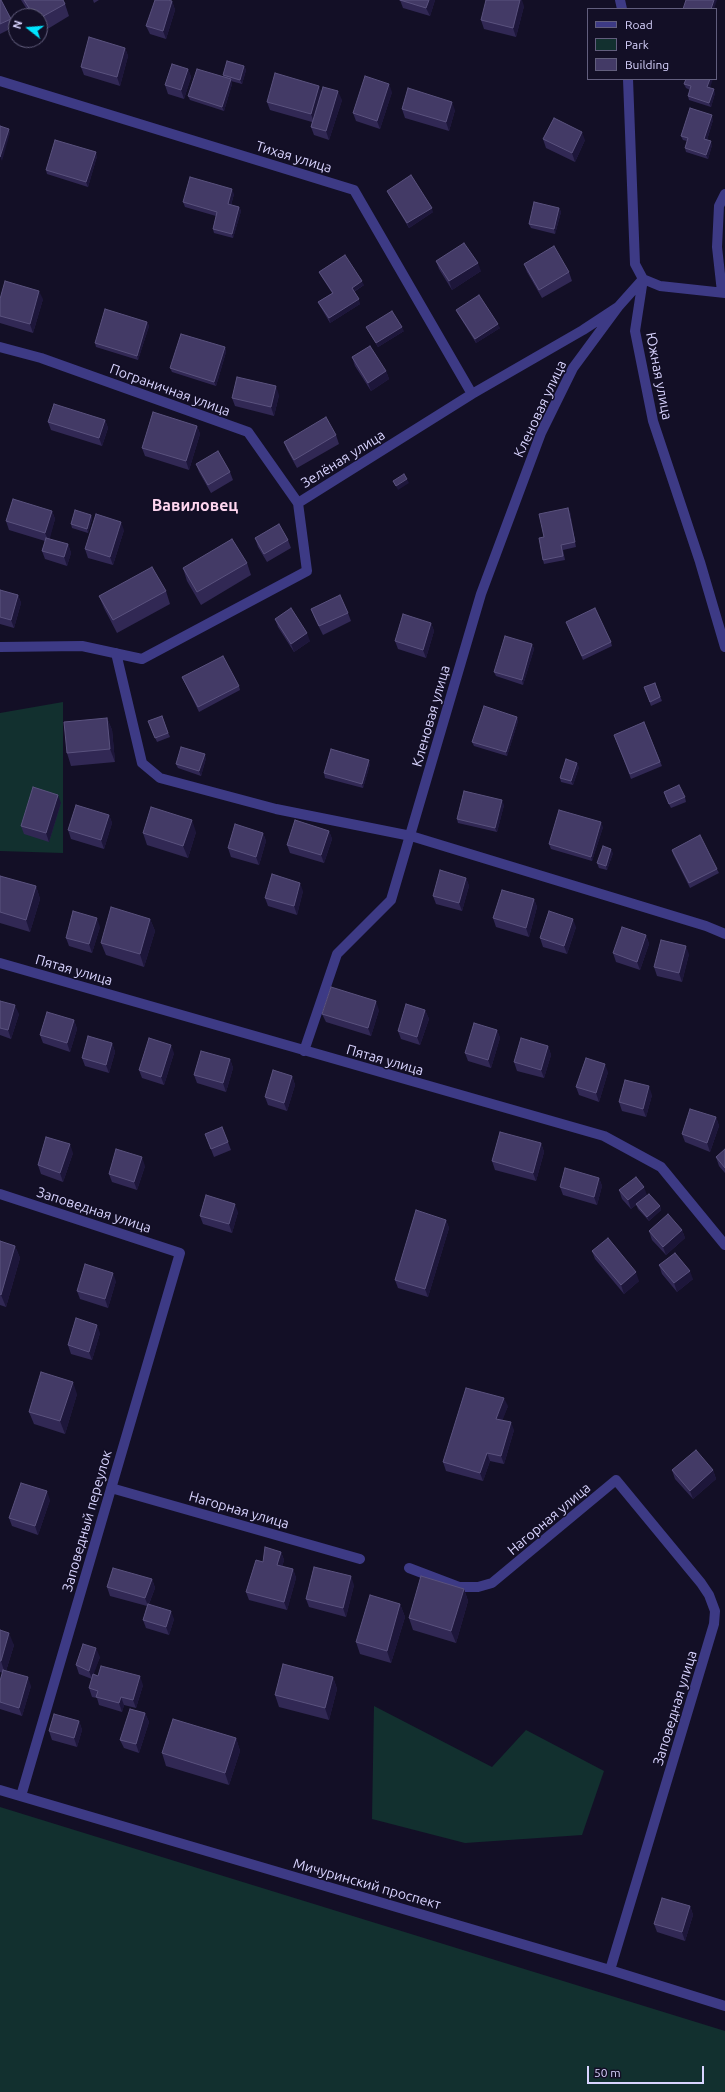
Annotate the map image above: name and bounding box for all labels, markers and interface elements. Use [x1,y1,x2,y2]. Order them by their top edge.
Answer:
north arrow [8,8,48,48]
legend [587,8,717,80]
text: Road [625,18,653,31]
text: N [11,19,24,30]
text: Park [625,38,649,51]
text: Building [625,58,669,71]
street label: Тихая улица [254,137,334,177]
street label: Южная улица [642,331,676,421]
street label: Кленовая улица [510,358,570,460]
street label: Пограничная улица [107,360,233,420]
street label: Зелёная улица [298,426,388,492]
district label: Вавиловец [152,496,238,516]
street label: Кленовая улица [408,663,454,769]
street label: Пятая улица [33,951,115,989]
street label: Пятая улица [344,1041,426,1079]
street label: Заповедная улица [35,1184,153,1236]
street label: Заповедный переулок [59,1448,115,1594]
street label: Нагорная улица [504,1479,594,1559]
street label: Нагорная улица [187,1488,291,1532]
street label: Заповедная улица [650,1648,700,1768]
street label: Мичуринский проспект [291,1855,443,1913]
scale bar [589,2058,706,2084]
text: 50 m [594,2066,621,2079]

